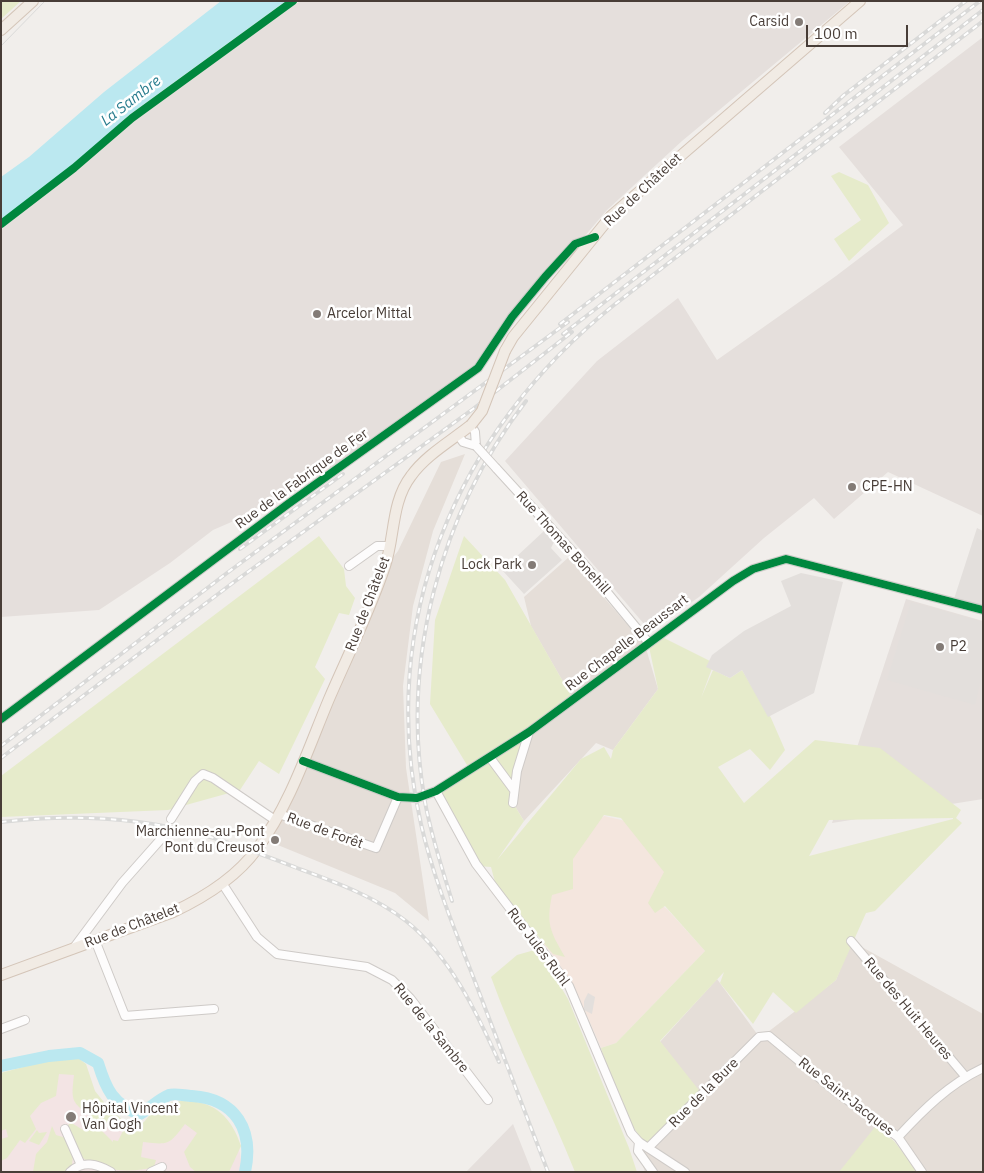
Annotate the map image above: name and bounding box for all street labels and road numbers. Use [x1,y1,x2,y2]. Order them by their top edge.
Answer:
street label: Rue de Châtelet [601,150,685,230]
street label: Rue de la Fabrique de Fer [233,425,371,533]
street label: Rue Thomas Bonehill [512,488,614,598]
street label: Rue de Châtelet [342,554,394,654]
street label: Rue Chapelle Beaussart [562,591,692,695]
street label: Rue de Forêt [285,809,365,853]
street label: Rue de Châtelet [82,900,182,952]
street label: Rue Jules Ruhl [503,905,573,989]
street label: Rue des Huit Heures [860,954,956,1064]
street label: Rue de la Sambre [390,980,472,1076]
street label: Rue Saint-Jacques [795,1054,897,1140]
street label: Rue de la Bure [666,1055,742,1131]

